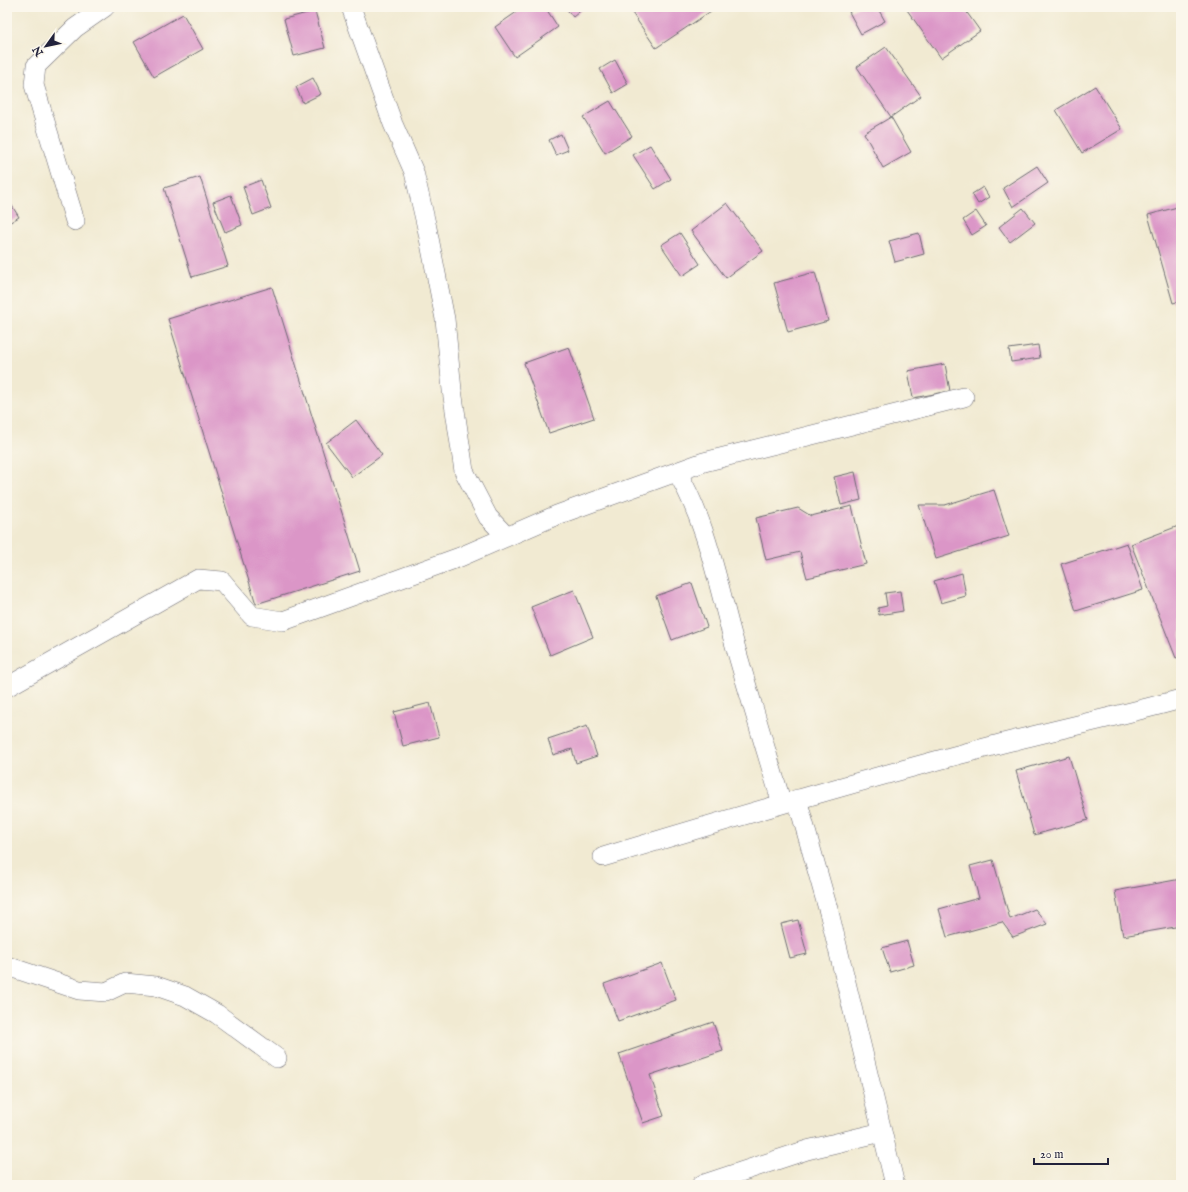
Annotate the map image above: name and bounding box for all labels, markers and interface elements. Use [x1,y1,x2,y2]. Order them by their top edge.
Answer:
north arrow [26,26,66,66]
text: N [30,43,47,60]
scale bar [1034,1140,1108,1166]
text: 20 m [1040,1147,1063,1162]

